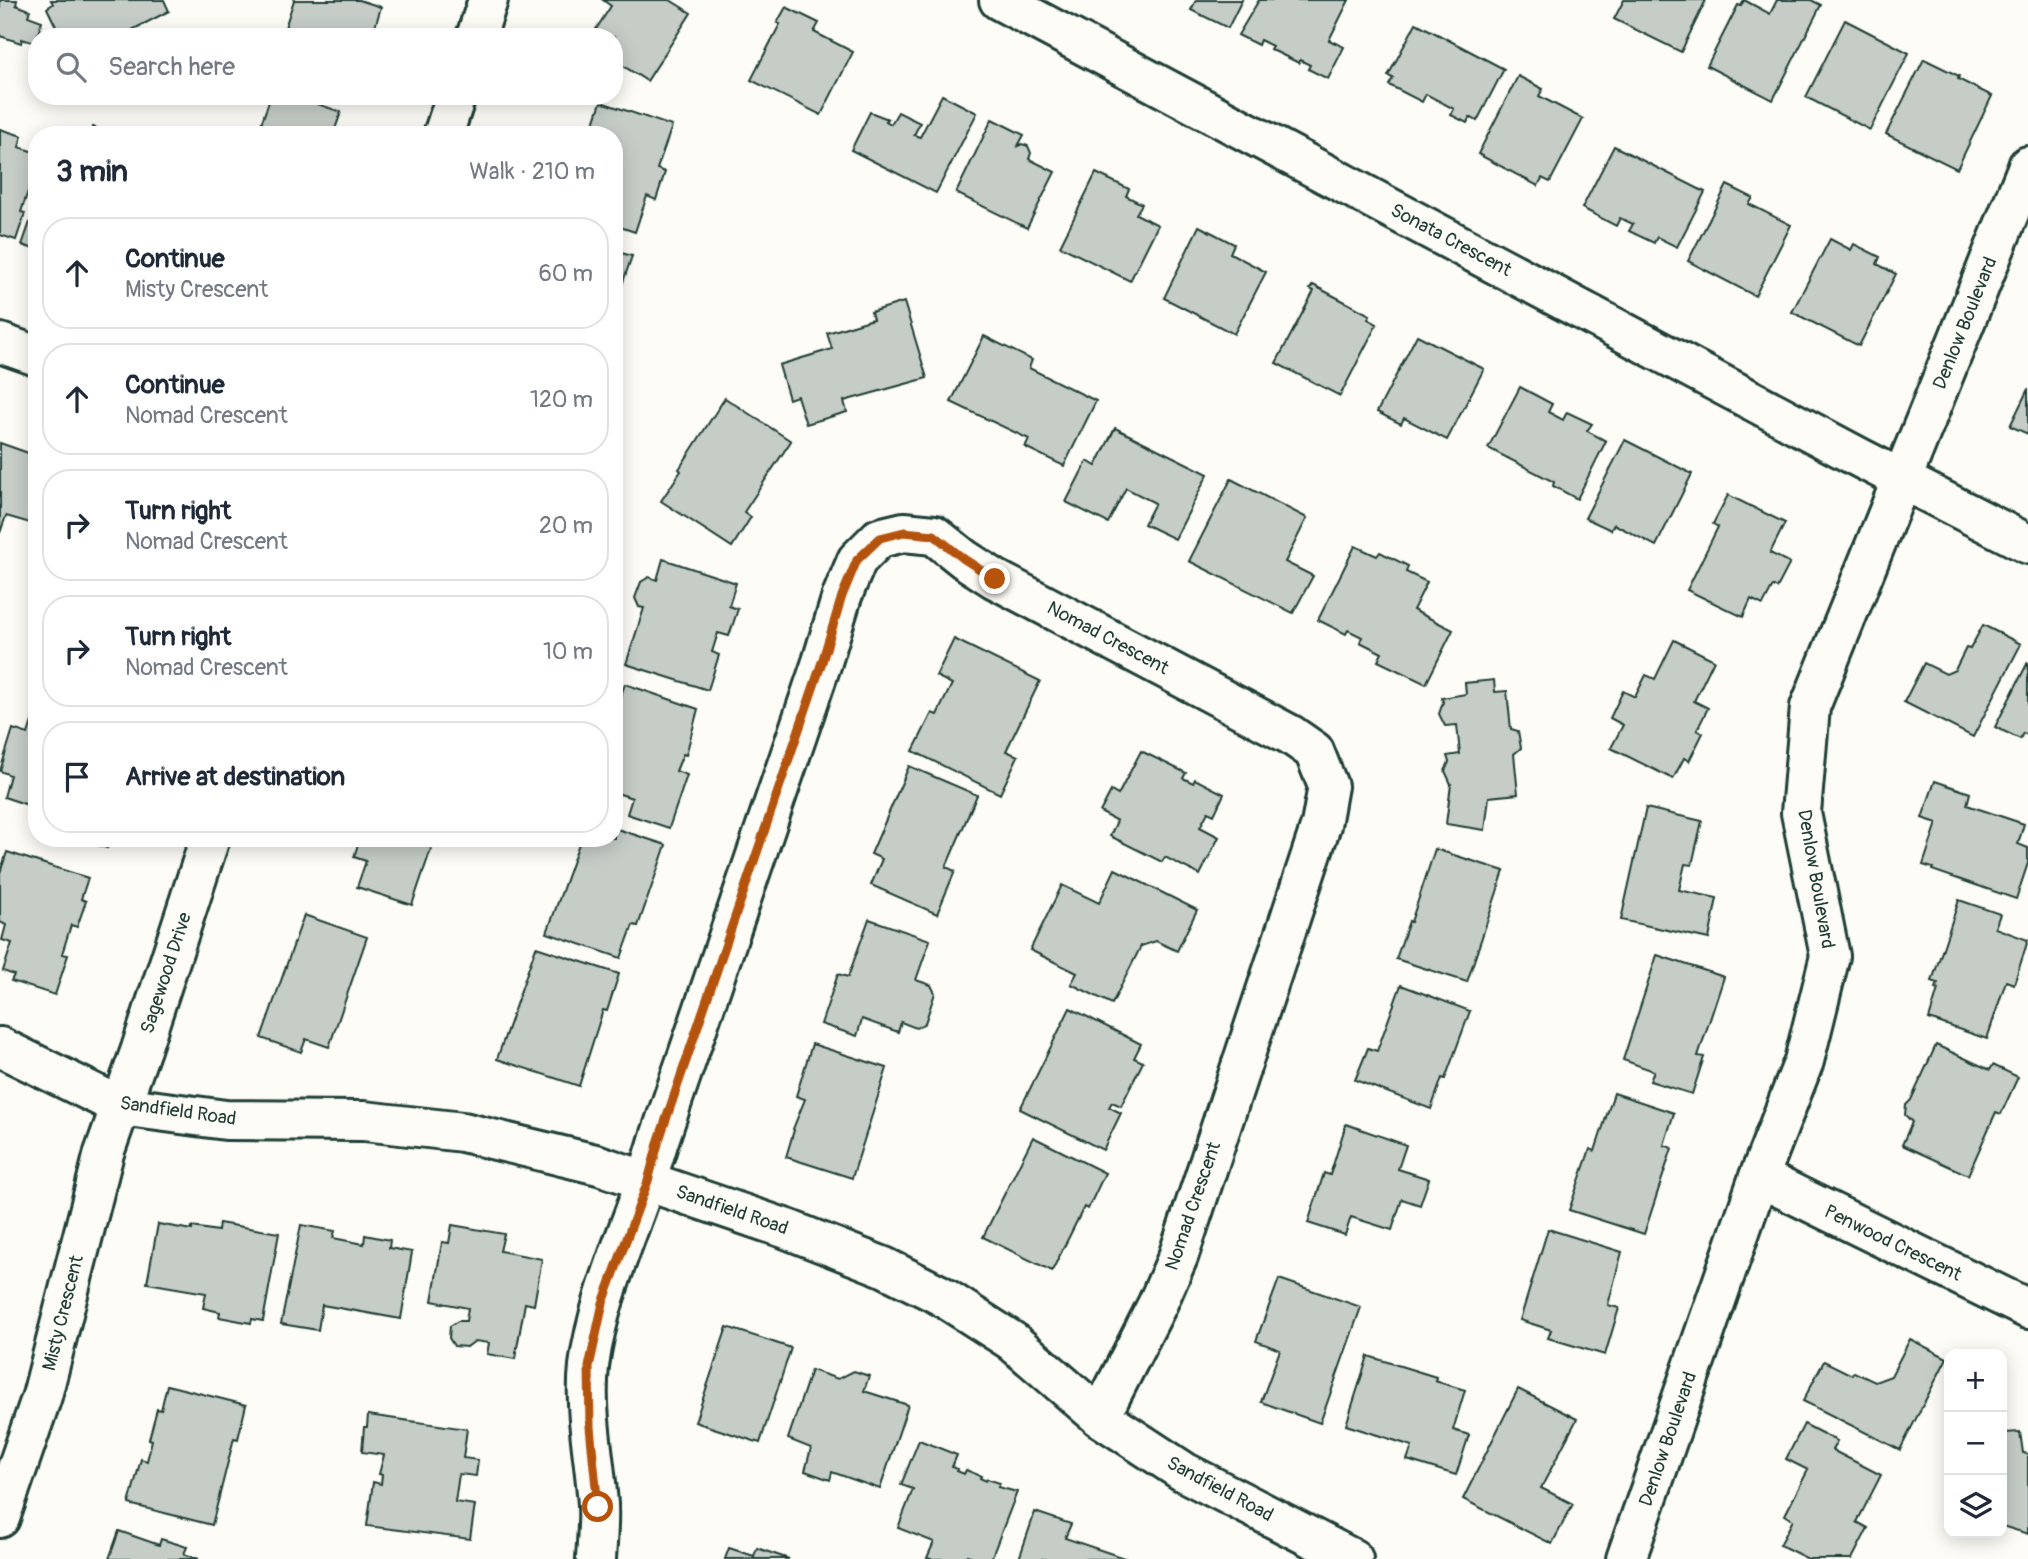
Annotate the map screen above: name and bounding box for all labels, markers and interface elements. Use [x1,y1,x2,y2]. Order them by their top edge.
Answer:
search box [28,28,623,105]
icon: search [52,48,90,86]
text: Search here [108,51,235,83]
text: 3 min [56,153,128,190]
text: Walk · 210 m [469,157,595,186]
street label: Sonata Crescent [1386,198,1516,282]
text: Continue [125,243,225,275]
street label: Denlow Boulevard [1928,253,2002,393]
icon: ahead [58,254,96,292]
text: 60 m [538,259,593,288]
text: Misty Crescent [125,275,268,304]
text: Continue [125,369,225,401]
icon: ahead [58,380,96,418]
text: 120 m [530,385,593,414]
text: Nomad Crescent [125,401,288,430]
text: Turn right [125,495,231,527]
icon: right [58,506,96,544]
text: 20 m [539,511,593,540]
text: Nomad Crescent [125,527,288,556]
route end [979,563,1010,594]
street label: Nomad Crescent [1043,596,1173,680]
text: Turn right [125,621,231,653]
icon: right [58,632,96,670]
text: 10 m [543,637,593,666]
text: Nomad Crescent [125,653,288,682]
icon: arrive [58,758,96,796]
text: Arrive at destination [125,761,345,793]
street label: Denlow Boulevard [1792,808,1840,950]
street label: Sagewood Drive [135,909,197,1037]
street label: Sandfield Road [118,1091,238,1131]
street label: Nomad Crescent [1160,1138,1226,1273]
street label: Sandfield Road [673,1180,791,1240]
street label: Penwood Crescent [1820,1199,1966,1287]
street label: Misty Crescent [37,1252,89,1373]
map controls [1944,1349,2007,1538]
button: + [1944,1349,2007,1412]
street label: Denlow Boulevard [1634,1369,1702,1509]
button: − [1944,1412,2007,1475]
street label: Sandfield Road [1163,1451,1277,1527]
button: layers [1944,1475,2007,1538]
route start [582,1491,613,1522]

